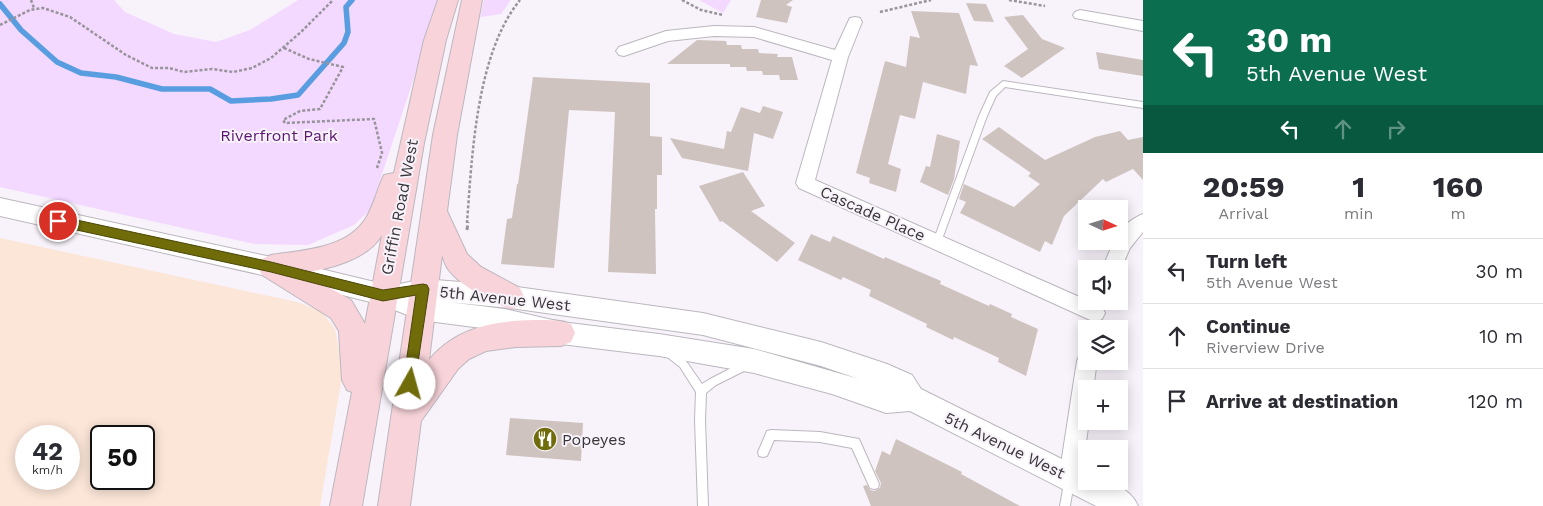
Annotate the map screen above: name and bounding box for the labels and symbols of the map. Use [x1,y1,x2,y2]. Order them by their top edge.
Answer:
park label: Riverfront Park [220,126,338,145]
street label: Griffin Road West [377,137,422,277]
street label: Cascade Place [817,182,928,245]
pin [37,200,79,242]
north arrow [1078,200,1128,250]
street label: 5th Avenue West [439,282,572,315]
position arrow [383,357,435,409]
street label: 5th Avenue West [941,408,1068,483]
speed limit sign: 50 [90,425,155,490]
restaurant icon: Popeyes [532,426,558,452]
place label: Popeyes [562,430,626,449]

